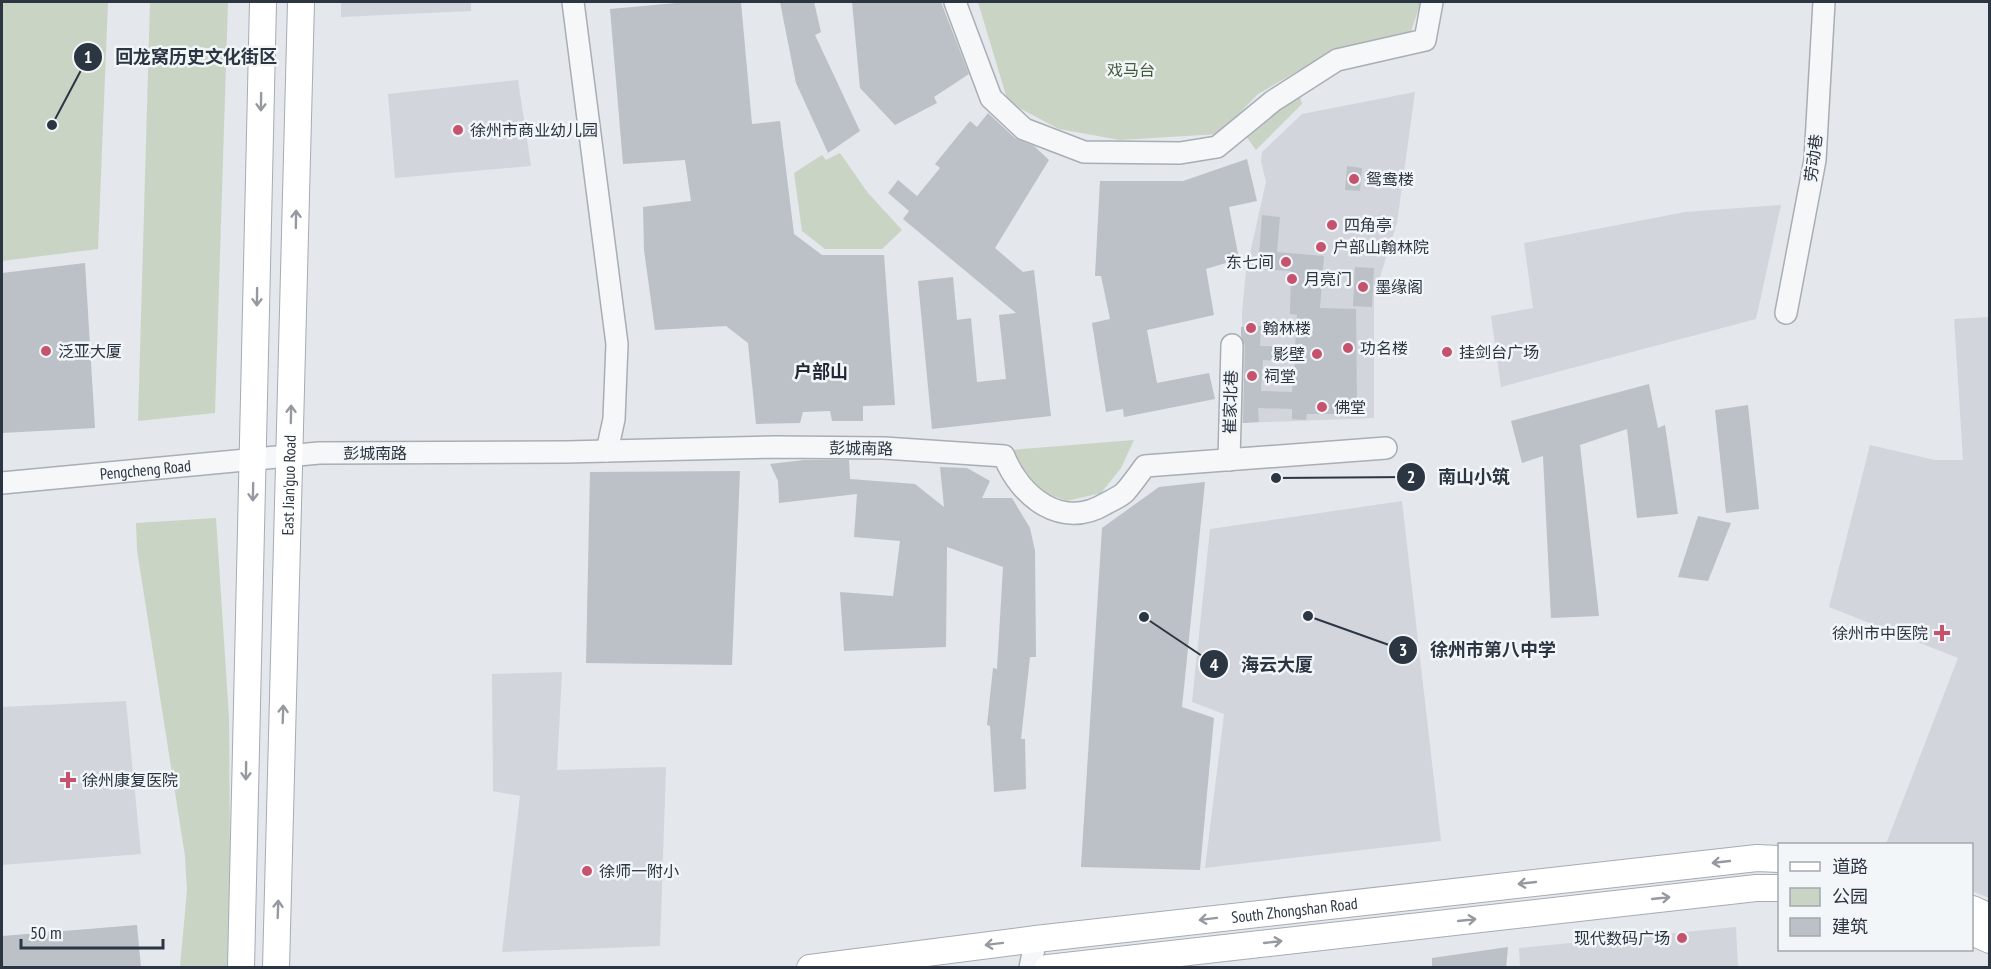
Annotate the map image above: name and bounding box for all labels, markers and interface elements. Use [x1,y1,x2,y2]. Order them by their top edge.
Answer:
callout: 回龙窝历史文化街区 [73,39,289,75]
text: 1 [84,45,92,68]
text: 回龙窝历史文化街区 [115,45,277,68]
park label: 戏马台 [1107,60,1155,80]
one-way arrow [255,91,267,111]
place label: 徐州市商业幼儿园 [470,120,598,140]
marker: 徐州市商业幼儿园 [451,123,465,137]
street label: 劳动巷 [1800,133,1826,183]
place label: 鸳鸯楼 [1366,169,1414,189]
marker: 鸳鸯楼 [1347,172,1361,186]
one-way arrow [290,210,301,230]
place label: 四角亭 [1344,215,1392,235]
marker: 四角亭 [1325,218,1339,232]
place label: 户部山翰林院 [1333,237,1429,257]
marker: 户部山翰林院 [1314,240,1328,254]
place label: 东七间 [1226,252,1274,272]
marker: 东七间 [1279,255,1293,269]
place label: 月亮门 [1304,269,1352,289]
marker: 月亮门 [1285,272,1299,286]
place label: 墨缘阁 [1375,277,1423,297]
marker: 墨缘阁 [1356,280,1370,294]
one-way arrow [251,286,262,306]
place label: 翰林楼 [1263,318,1311,338]
marker: 翰林楼 [1244,321,1258,335]
place label: 功名楼 [1360,338,1408,358]
place label: 泛亚大厦 [58,341,122,361]
marker: 功名楼 [1341,341,1355,355]
place label: 挂剑台广场 [1459,342,1539,362]
marker: 泛亚大厦 [39,344,53,358]
place label: 影壁 [1273,344,1305,364]
marker: 挂剑台广场 [1440,345,1454,359]
marker: 影壁 [1310,347,1324,361]
district label: 户部山 [794,360,848,383]
place label: 祠堂 [1264,366,1296,386]
marker: 祠堂 [1245,369,1259,383]
street label: 崔家北巷 [1219,370,1241,434]
place label: 佛堂 [1334,397,1366,417]
marker: 佛堂 [1315,400,1329,414]
one-way arrow [285,405,297,425]
street label: East Jian'guo Road [277,435,300,536]
street label: 彭城南路 [829,437,893,459]
street label: 彭城南路 [343,443,407,463]
street label: Pengcheng Road [99,455,192,484]
callout: 南山小筑 [1396,459,1522,495]
text: 2 [1407,465,1415,488]
text: 南山小筑 [1438,465,1510,488]
one-way arrow [247,481,258,501]
place label: 徐州市中医院 [1832,623,1928,643]
marker: 徐州市中医院 [1933,624,1951,642]
callout: 徐州市第八中学 [1388,632,1568,668]
text: 3 [1399,638,1407,661]
text: 徐州市第八中学 [1430,638,1556,661]
callout: 海云大厦 [1199,646,1325,682]
text: 4 [1210,653,1219,676]
text: 海云大厦 [1241,653,1313,676]
one-way arrow [277,705,289,725]
one-way arrow [240,760,251,780]
place label: 徐州康复医院 [82,770,178,790]
marker: 徐州康复医院 [59,771,77,789]
legend [1778,843,1973,951]
text: 道路 [1832,855,1868,878]
one-way arrow [1712,857,1732,868]
place label: 徐师一附小 [599,861,679,881]
marker: 徐师一附小 [580,864,594,878]
one-way arrow [1518,878,1538,889]
text: 公园 [1832,885,1868,908]
one-way arrow [1650,892,1670,903]
street label: South Zhongshan Road [1230,893,1359,927]
one-way arrow [272,900,283,920]
scale bar [21,912,164,950]
one-way arrow [1199,914,1219,925]
one-way arrow [1457,914,1476,925]
text: 建筑 [1832,915,1868,938]
text: 50 m [30,921,62,944]
place label: 现代数码广场 [1574,928,1670,948]
marker: 现代数码广场 [1675,931,1689,945]
one-way arrow [1263,936,1283,947]
one-way arrow [984,939,1004,950]

